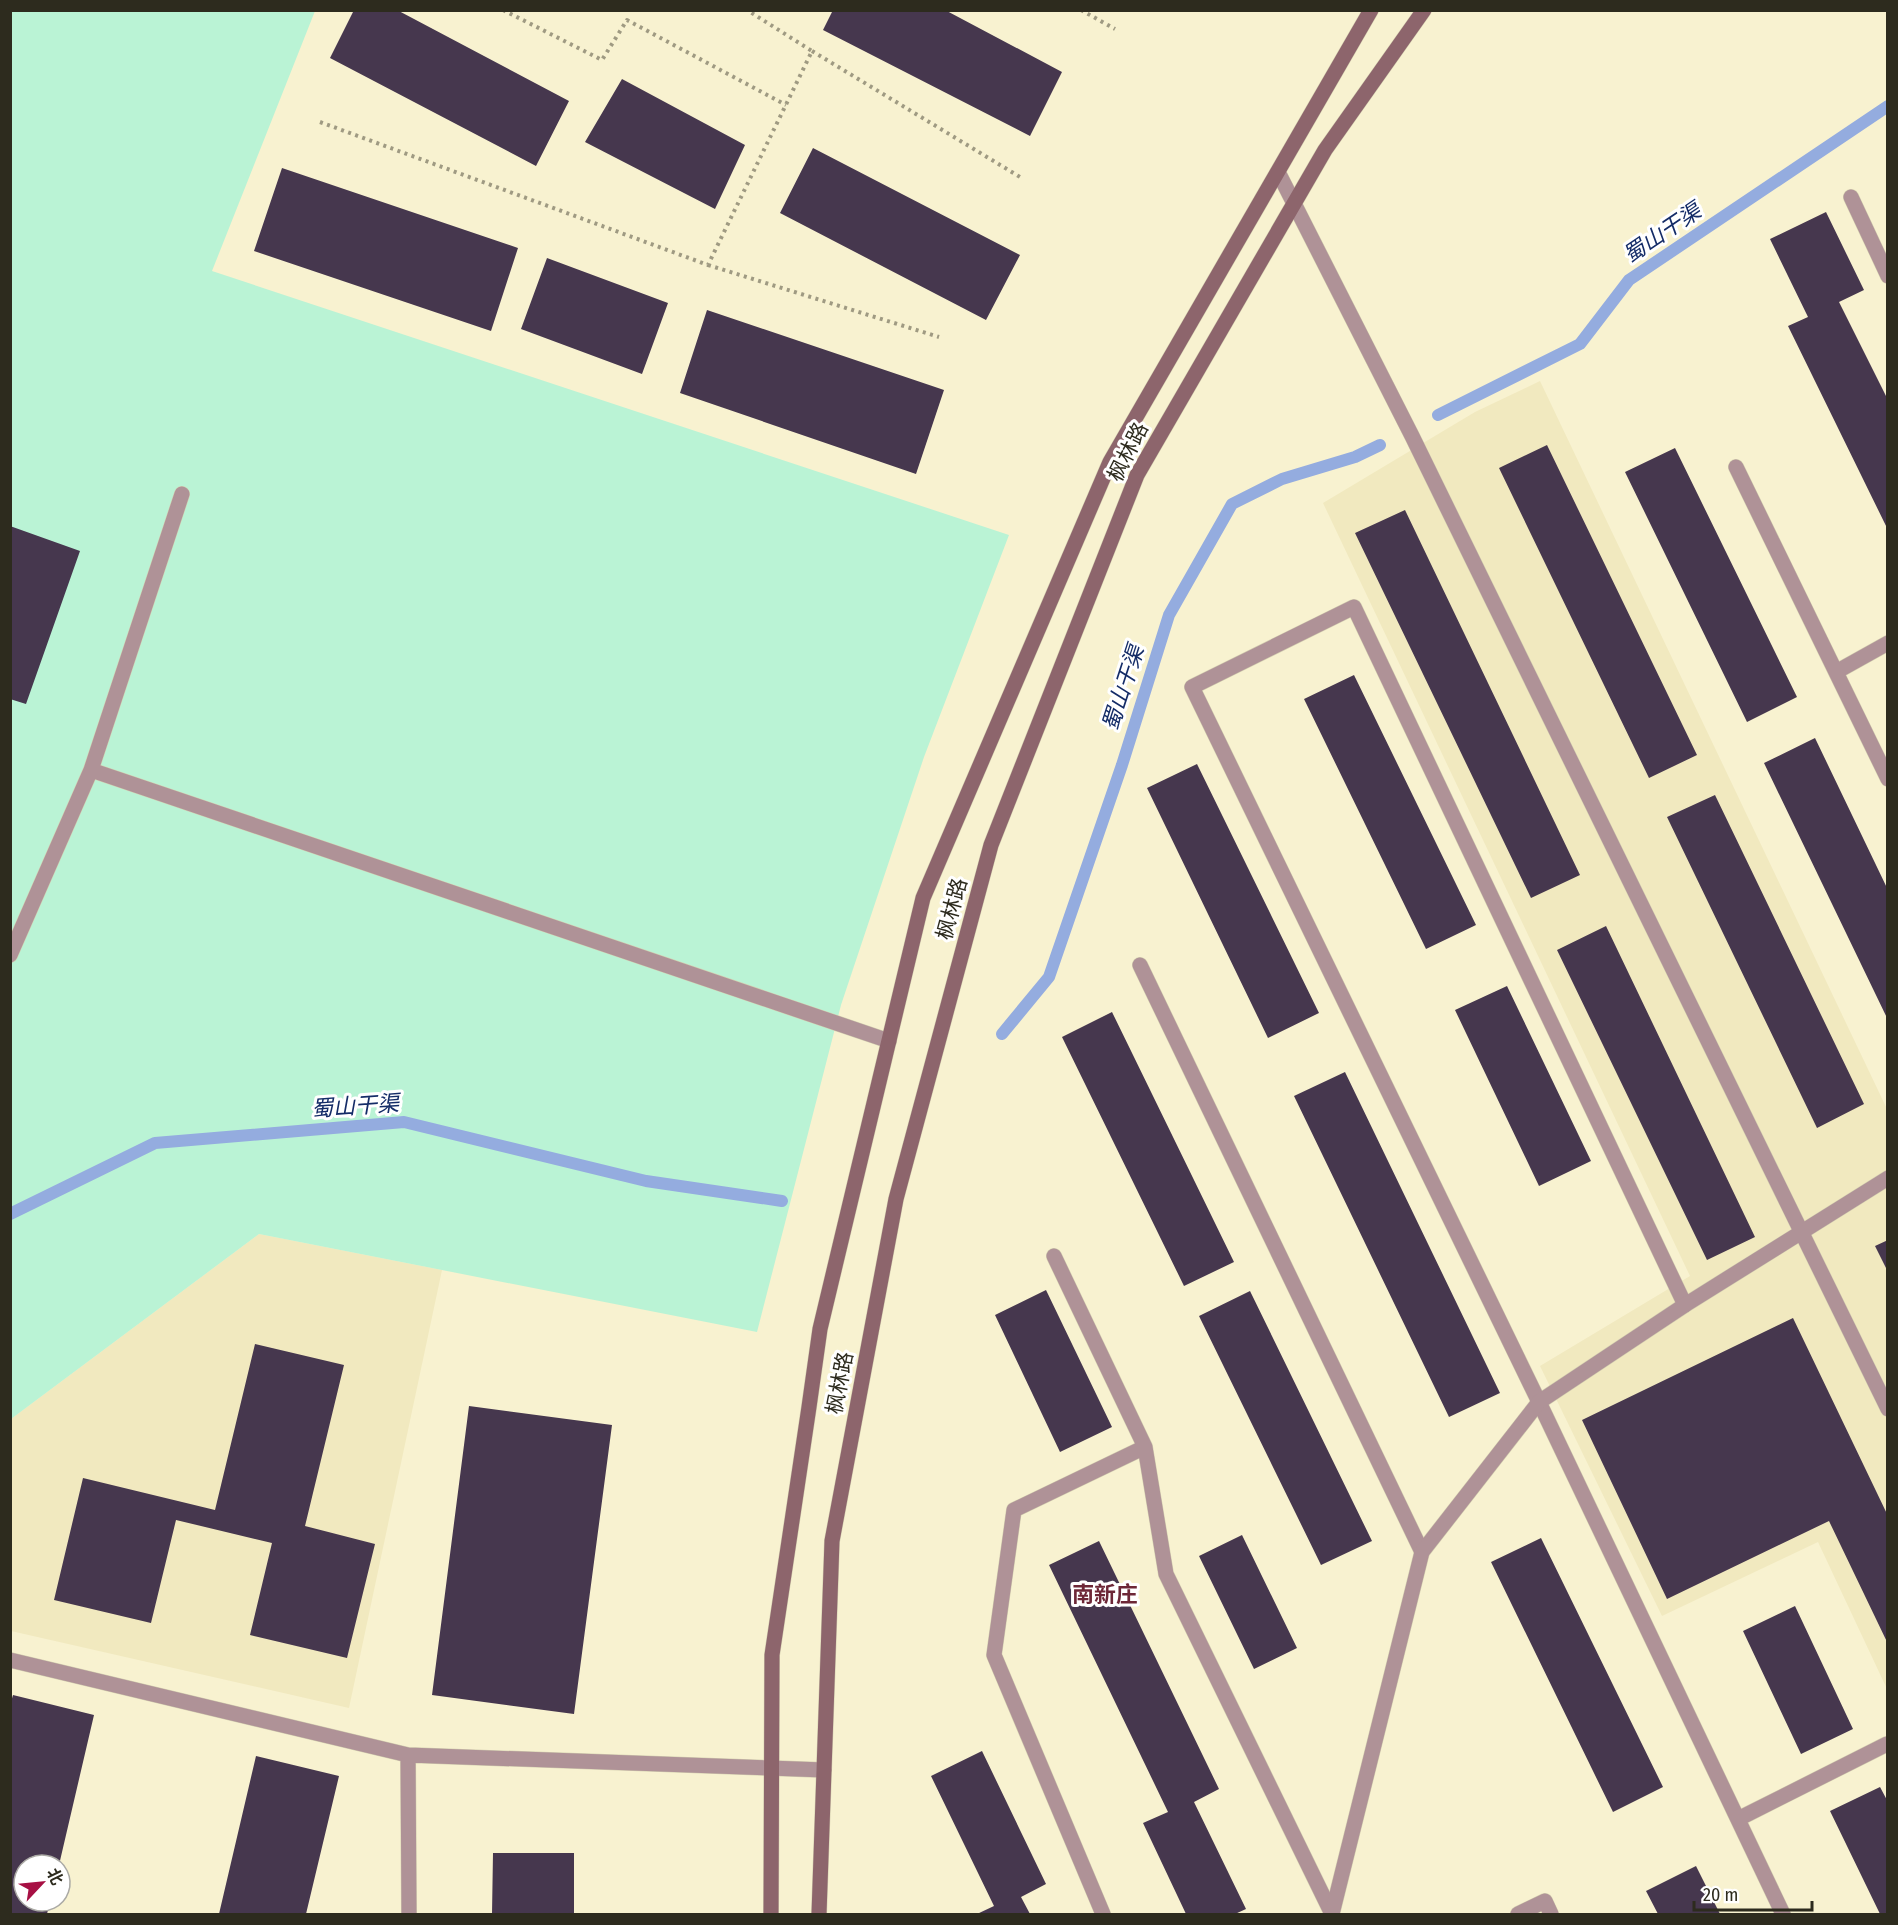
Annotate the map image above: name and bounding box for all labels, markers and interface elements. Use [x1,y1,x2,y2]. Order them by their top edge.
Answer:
water label: 蜀山干渠 [1618,196,1709,269]
street label: 枫林路 [1102,418,1154,486]
water label: 蜀山干渠 [1097,639,1150,734]
street label: 枫林路 [931,875,973,943]
water label: 蜀山干渠 [310,1089,403,1123]
street label: 枫林路 [821,1350,859,1416]
district label: 南新庄 [1072,1581,1138,1608]
north arrow [12,1853,72,1913]
text: 北 [43,1865,67,1888]
scale bar [1694,1874,1812,1912]
text: 20 m [1703,1884,1738,1906]

